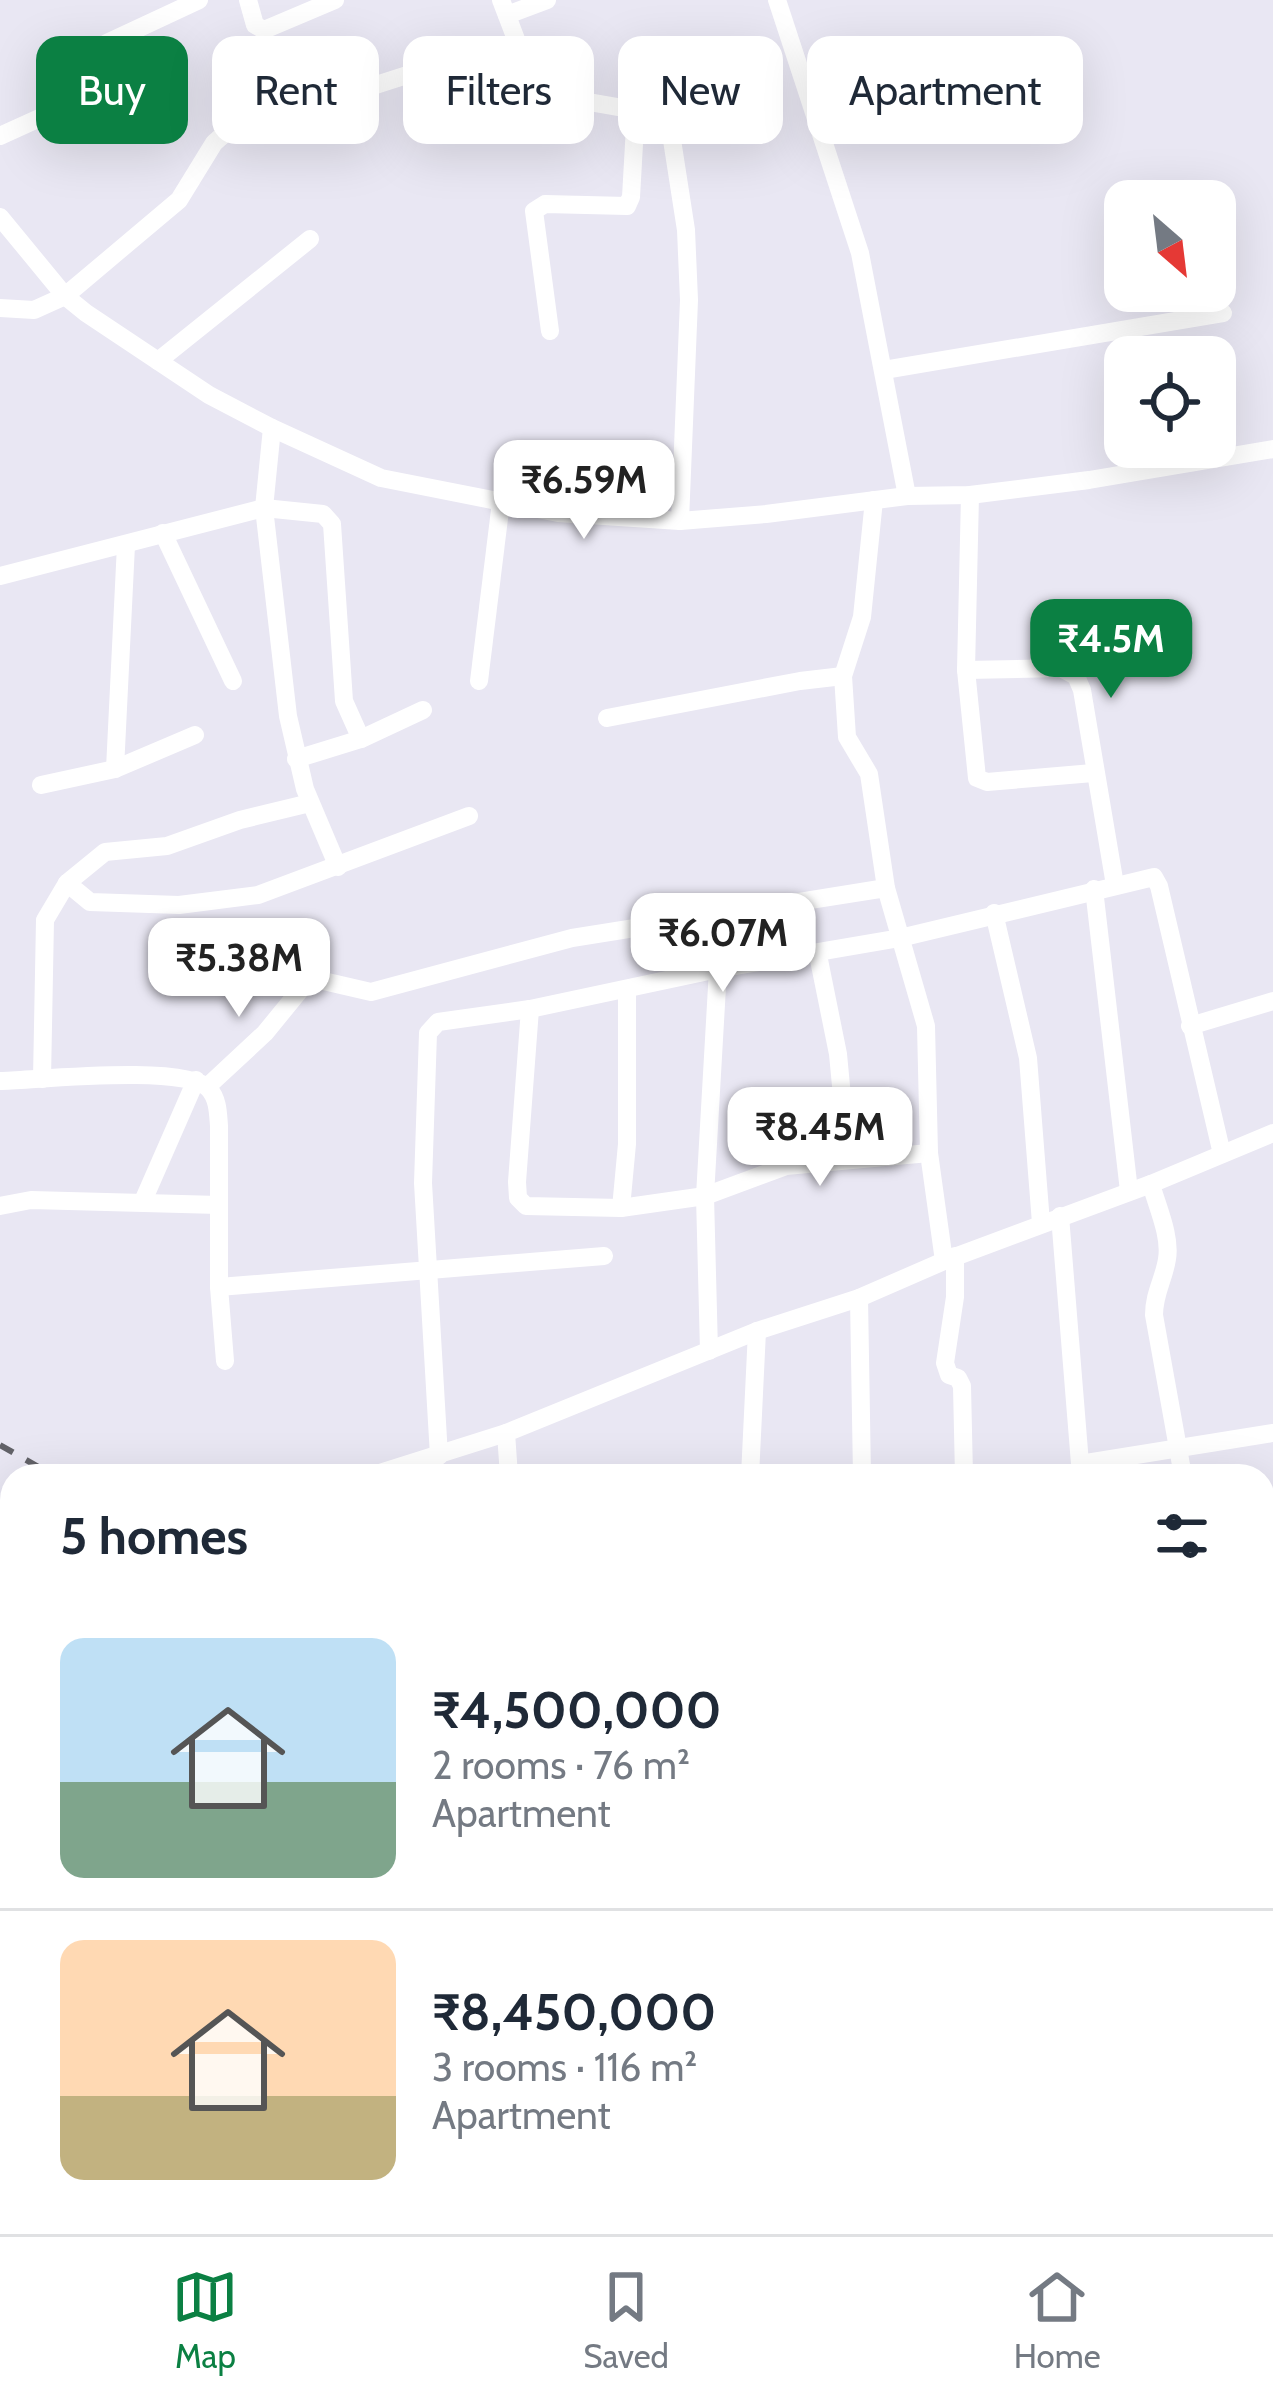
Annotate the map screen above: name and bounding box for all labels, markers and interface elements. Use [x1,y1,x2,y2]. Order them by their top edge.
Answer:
chip: Buy [36,36,188,144]
chip: Rent [212,36,379,144]
chip: Filters [403,36,594,144]
chip: New [618,36,783,144]
chip: Apartment [807,36,1083,144]
north arrow [1104,180,1236,312]
map controls [1104,180,1236,468]
button: locate [1104,336,1236,468]
pin: ₹6.59M [486,440,682,542]
text: ₹6.59M [521,455,647,503]
pin: ₹4.5M [1027,599,1195,701]
text: ₹4.5M [1057,614,1165,662]
pin: ₹6.07M [625,893,821,995]
text: ₹6.07M [658,908,788,956]
pin: ₹5.38M [141,918,337,1020]
text: ₹5.38M [175,933,303,981]
pin: ₹8.45M [722,1087,918,1189]
text: ₹8.45M [754,1102,886,1150]
icon: filters [1149,1503,1215,1569]
text: 5 homes [60,1505,248,1567]
text: ₹4,500,000 [432,1679,722,1741]
icon: home [156,1686,300,1830]
text: 2 rooms · 76 m² [432,1741,690,1789]
text: Apartment [432,1789,611,1837]
text: ₹8,450,000 [432,1981,716,2043]
icon: home [156,1988,300,2132]
text: 3 rooms · 116 m² [432,2043,697,2091]
text: Apartment [432,2091,611,2139]
tab: Map [172,2264,238,2376]
tab: Saved [583,2264,669,2376]
tab: Home [1014,2264,1101,2376]

